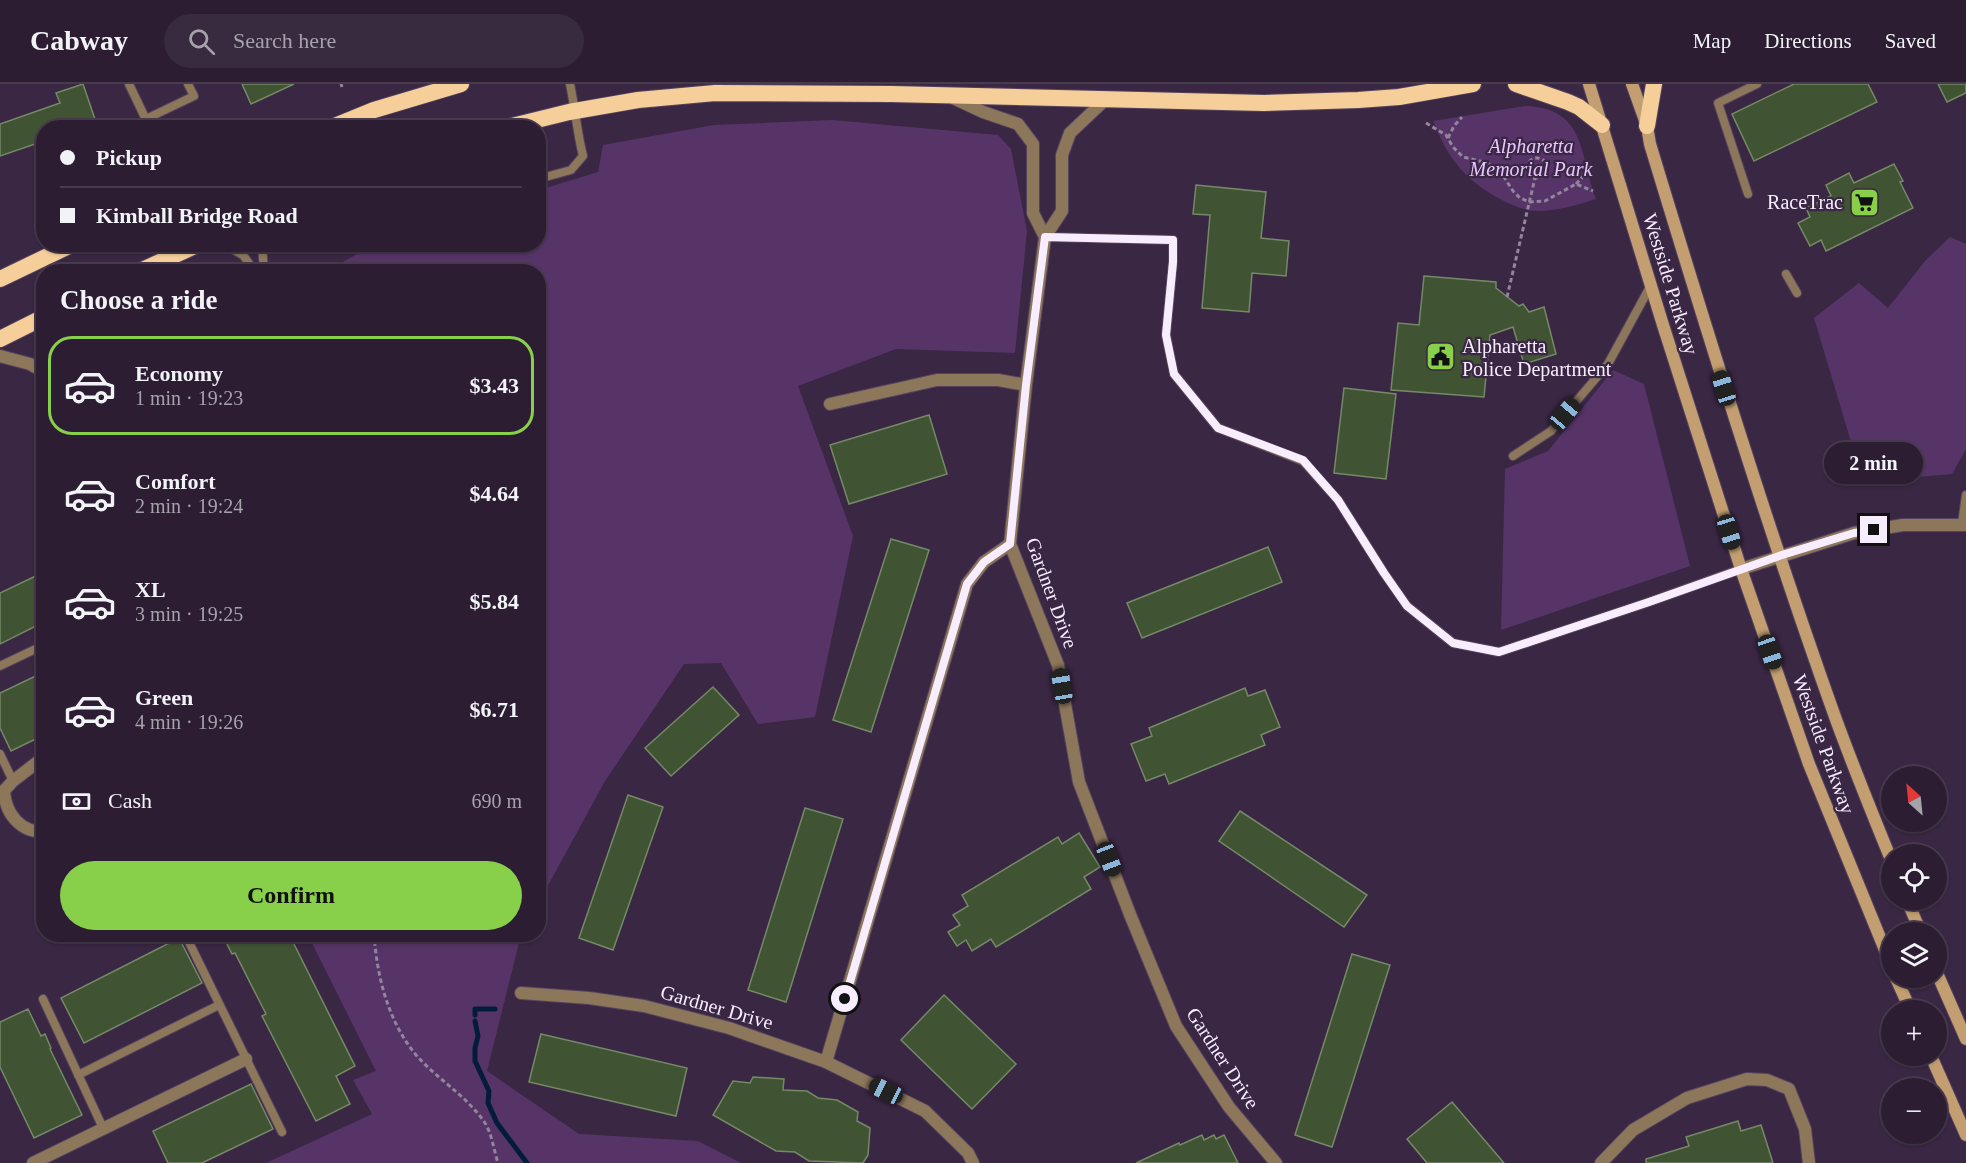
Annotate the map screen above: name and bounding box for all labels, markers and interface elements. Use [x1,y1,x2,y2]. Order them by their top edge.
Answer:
search box [164,14,584,68]
text: Cabway [30,25,128,56]
icon: search [185,25,218,58]
text: Search here [233,28,336,53]
text: Map [1693,29,1731,53]
text: Directions [1764,29,1852,53]
text: Saved [1885,29,1936,53]
park label: Alpharetta Memorial Park [1469,135,1593,180]
text: Pickup [96,145,162,170]
supermarket icon: RaceTrac [1848,186,1880,218]
place label: RaceTrac [1767,191,1843,213]
text: Kimball Bridge Road [96,203,298,228]
street label: Westside Parkway [1638,211,1703,358]
text: Choose a ride [60,285,218,315]
place label: Alpharetta Police Department [1462,335,1612,381]
public building icon: Alpharetta Police Department [1425,341,1457,373]
icon: car [63,359,117,413]
text: Economy [135,361,223,386]
car [1710,368,1738,408]
text: $3.43 [470,373,519,398]
text: 1 min · 19:23 [135,387,243,409]
car [1547,394,1583,434]
callout: 2 min [1824,443,1924,485]
text: 2 min [1849,452,1898,474]
icon: car [63,467,117,521]
text: Comfort [135,469,216,494]
text: $4.64 [470,481,519,506]
text: 2 min · 19:24 [135,495,243,517]
car [1715,512,1743,552]
route end [1860,516,1887,543]
street label: Gardner Drive [1022,535,1082,651]
icon: car [63,575,117,629]
text: XL [135,577,166,602]
text: $5.84 [470,589,519,614]
text: 3 min · 19:25 [135,603,243,625]
car [1756,632,1784,672]
car [1050,667,1074,705]
street label: Westside Parkway [1788,671,1859,817]
icon: car [63,683,117,737]
text: Green [135,685,193,710]
text: $6.71 [470,697,519,722]
text: 4 min · 19:26 [135,711,243,733]
north arrow [1881,766,1947,832]
map controls [1881,766,1947,1144]
icon: cash [60,785,93,818]
text: Cash [108,788,152,813]
text: 690 m [471,790,522,812]
car [1094,839,1124,879]
button: locate [1881,844,1947,910]
button: Confirm [60,861,522,930]
button: layers [1881,922,1947,988]
street label: Gardner Drive [658,980,776,1034]
route start [831,985,858,1012]
button: + [1881,1000,1947,1066]
street label: Gardner Drive [1182,1003,1264,1113]
car [866,1075,906,1107]
button: − [1881,1078,1947,1144]

